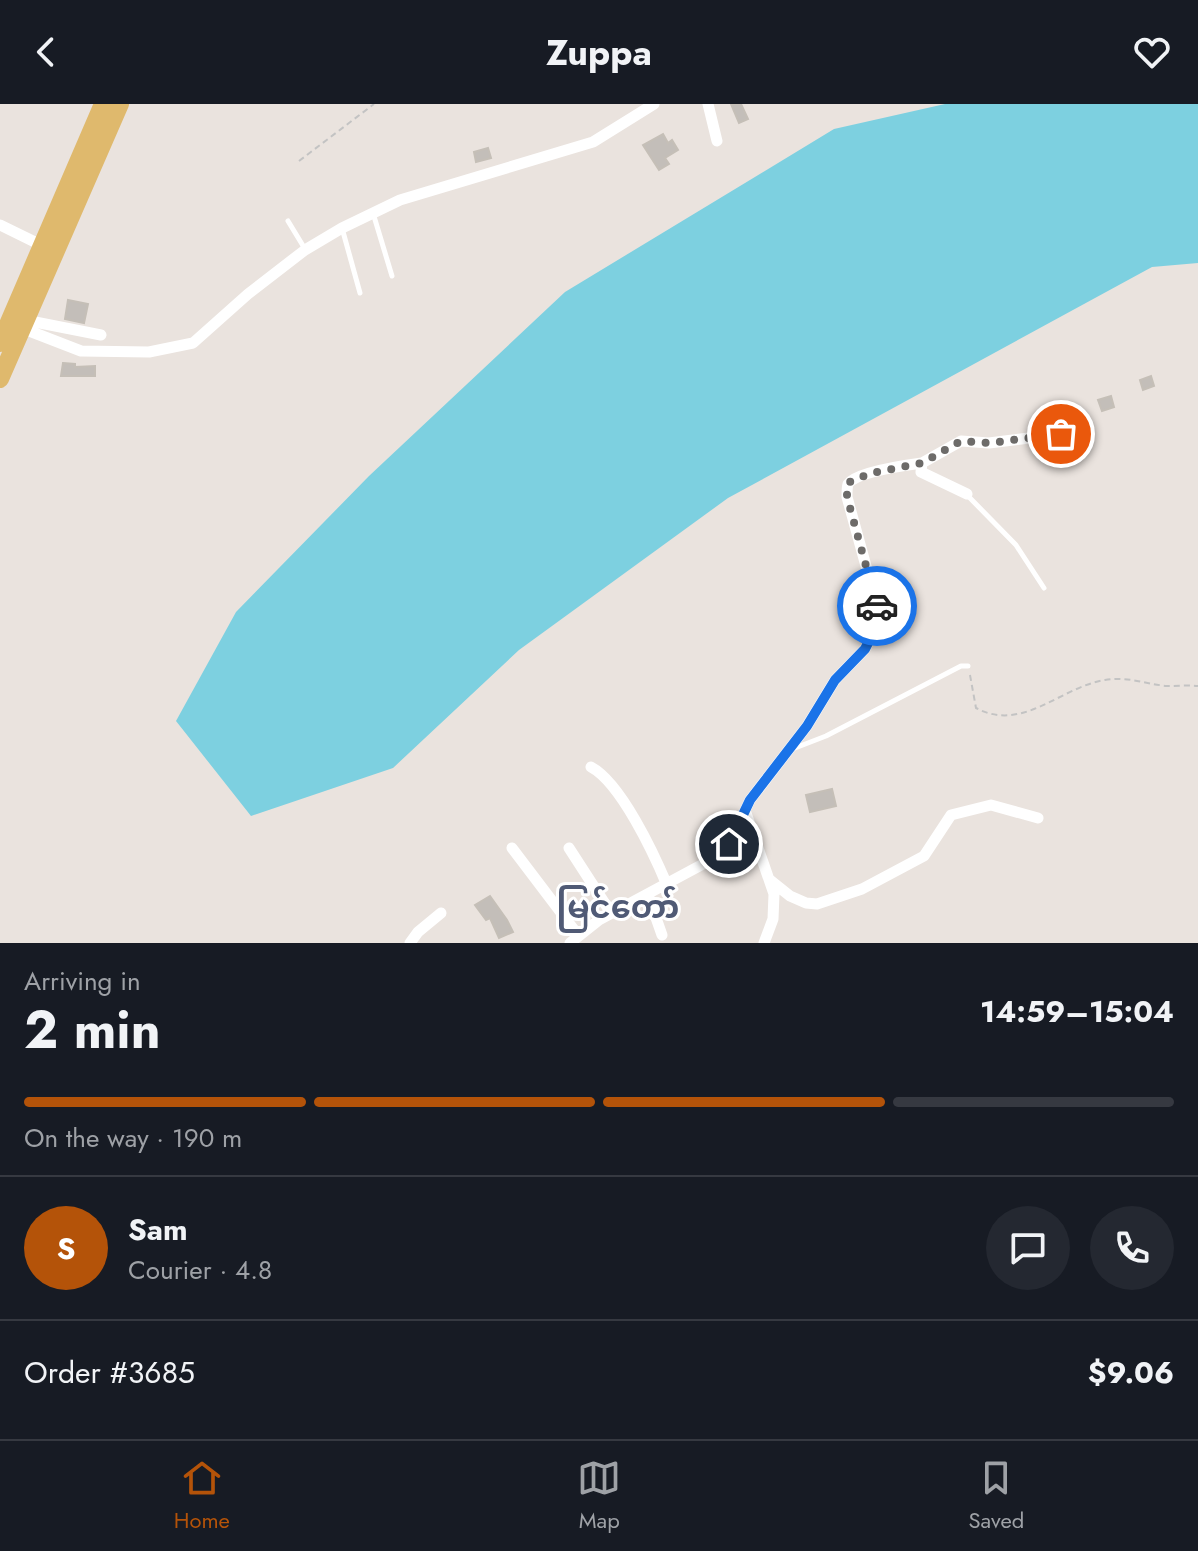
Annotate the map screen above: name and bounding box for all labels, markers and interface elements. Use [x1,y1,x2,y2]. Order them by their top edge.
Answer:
text: Zuppa [546,26,652,78]
icon: back [24,30,68,74]
icon: heart [1130,30,1174,74]
pin [1027,400,1095,468]
icon: bag [1039,412,1083,456]
courier [837,566,917,646]
icon: car [855,584,899,628]
pin [695,810,763,878]
icon: home [707,822,751,866]
district label: မြင်တော် [557,884,679,933]
text: Arriving in [24,962,141,1000]
text: 14:59–15:04 [980,990,1174,1033]
text: 2 min [24,992,161,1068]
text: On the way · 190 m [24,1119,242,1157]
button: chat [986,1206,1070,1290]
button: phone [1090,1206,1174,1290]
text: Sam [128,1208,188,1251]
text: S [57,1227,75,1270]
text: Courier · 4.8 [128,1251,272,1289]
text: Order #3685 [24,1351,195,1394]
text: $9.06 [1088,1351,1174,1394]
tab: Home [174,1456,230,1536]
tab: Map [577,1456,621,1536]
tab: Saved [969,1456,1024,1536]

